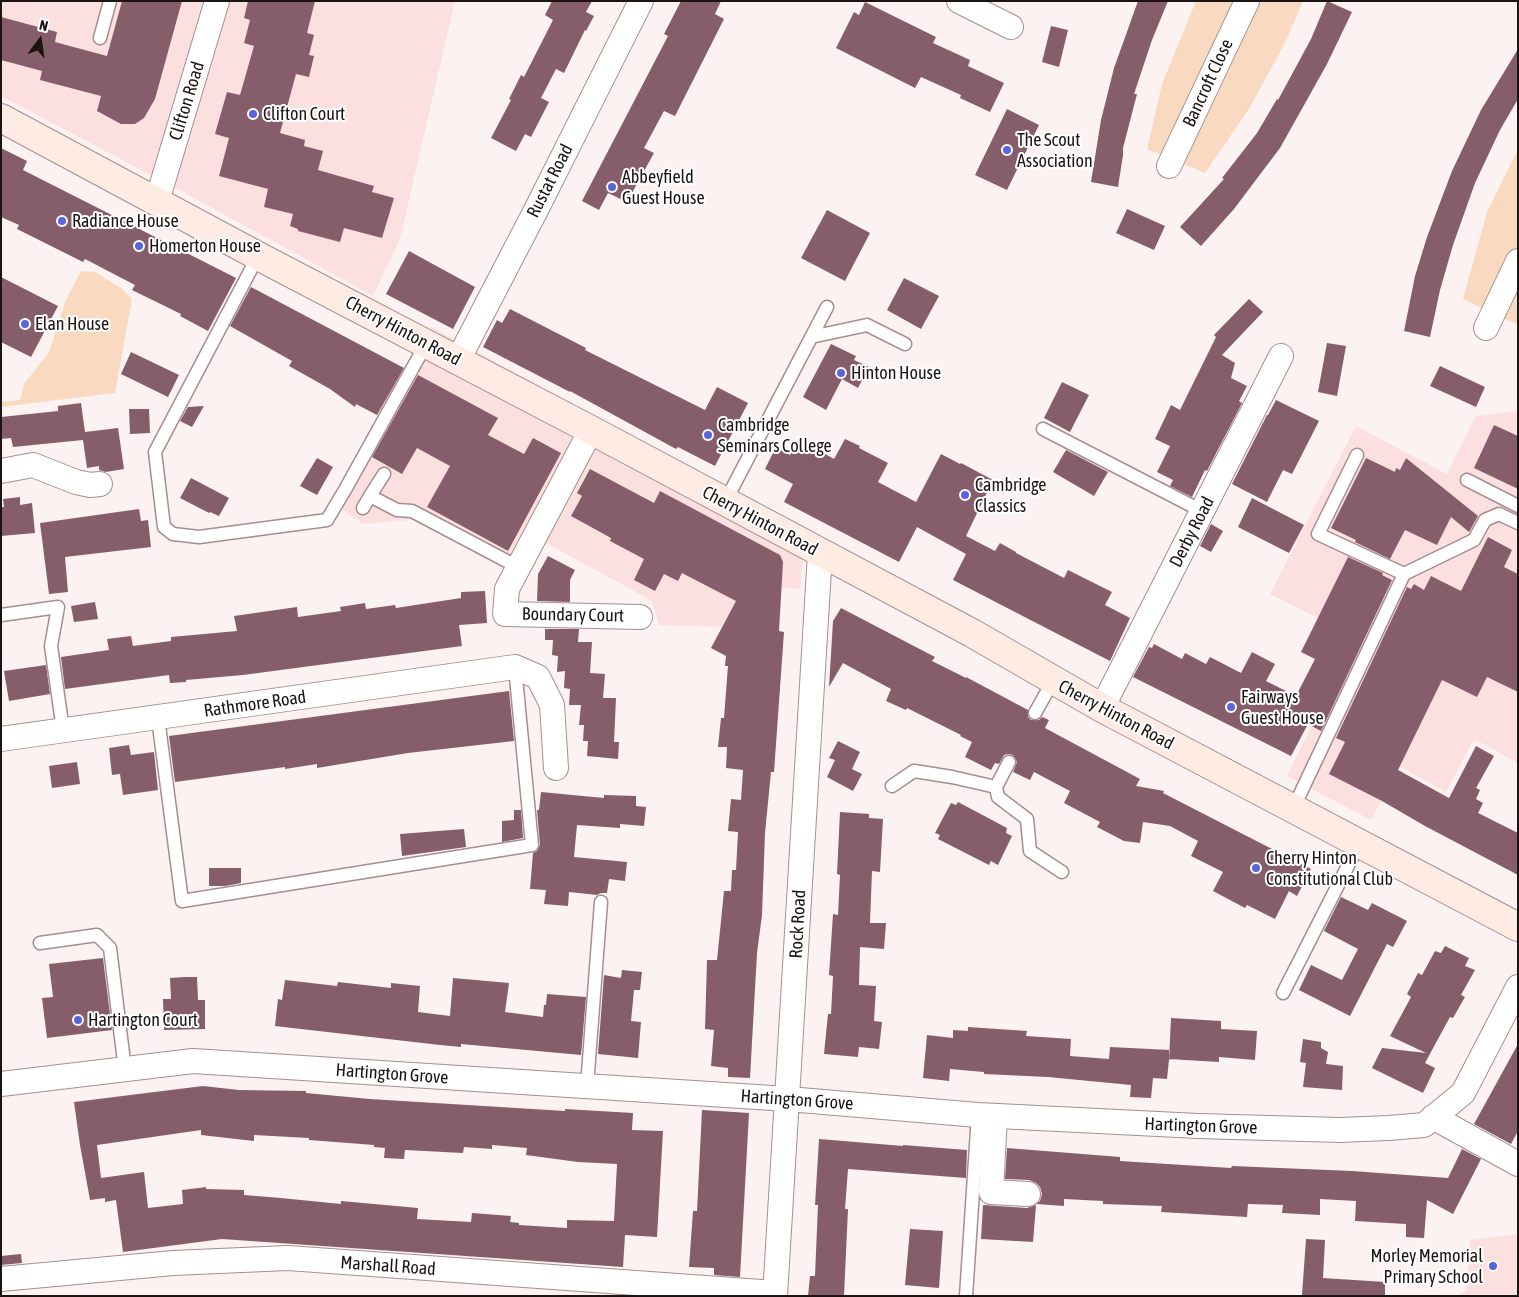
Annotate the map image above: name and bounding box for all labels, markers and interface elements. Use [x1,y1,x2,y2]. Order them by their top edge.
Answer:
north arrow [15,15,65,65]
text: N [38,17,50,34]
street label: Bancroft Close [1178,36,1238,130]
street label: Clifton Road [165,59,209,143]
place label: Clifton Court [263,103,345,125]
marker: Clifton Court [247,108,259,120]
place label: The Scout Association [1017,129,1093,172]
street label: Rustat Road [522,141,578,221]
marker: The Scout Association [1001,144,1013,156]
place label: Abbeyfield Guest House [622,166,705,208]
marker: Abbeyfield Guest House [606,181,618,193]
place label: Radiance House [72,210,179,232]
marker: Radiance House [56,215,68,227]
place label: Homerton House [149,235,261,257]
marker: Homerton House [133,240,145,252]
street label: Cherry Hinton Road [341,291,465,371]
place label: Elan House [35,313,109,335]
marker: Elan House [19,318,31,330]
place label: Hinton House [851,362,941,384]
marker: Hinton House [835,367,847,379]
place label: Cambridge Seminars College [718,414,832,456]
marker: Cambridge Seminars College [702,429,714,441]
place label: Cambridge Classics [975,474,1046,516]
street label: Cherry Hinton Road [698,481,822,561]
marker: Cambridge Classics [959,489,971,501]
street label: Derby Road [1165,493,1219,571]
street label: Boundary Court [522,603,624,627]
street label: Cherry Hinton Road [1054,675,1178,755]
street label: Rathmore Road [202,686,308,722]
place label: Fairways Guest House [1241,686,1324,729]
marker: Fairways Guest House [1225,701,1237,713]
place label: Cherry Hinton Constitutional Club [1266,847,1393,890]
marker: Cherry Hinton Constitutional Club [1250,862,1262,874]
street label: Rock Road [785,889,811,959]
place label: Hartington Court [88,1009,198,1031]
marker: Hartington Court [72,1014,84,1026]
street label: Hartington Grove [335,1059,449,1089]
street label: Hartington Grove [740,1085,854,1115]
street label: Hartington Grove [1144,1113,1258,1139]
place label: Morley Memorial Primary School [1370,1245,1483,1288]
street label: Marshall Road [340,1252,436,1280]
marker: Morley Memorial Primary School [1487,1260,1499,1272]

